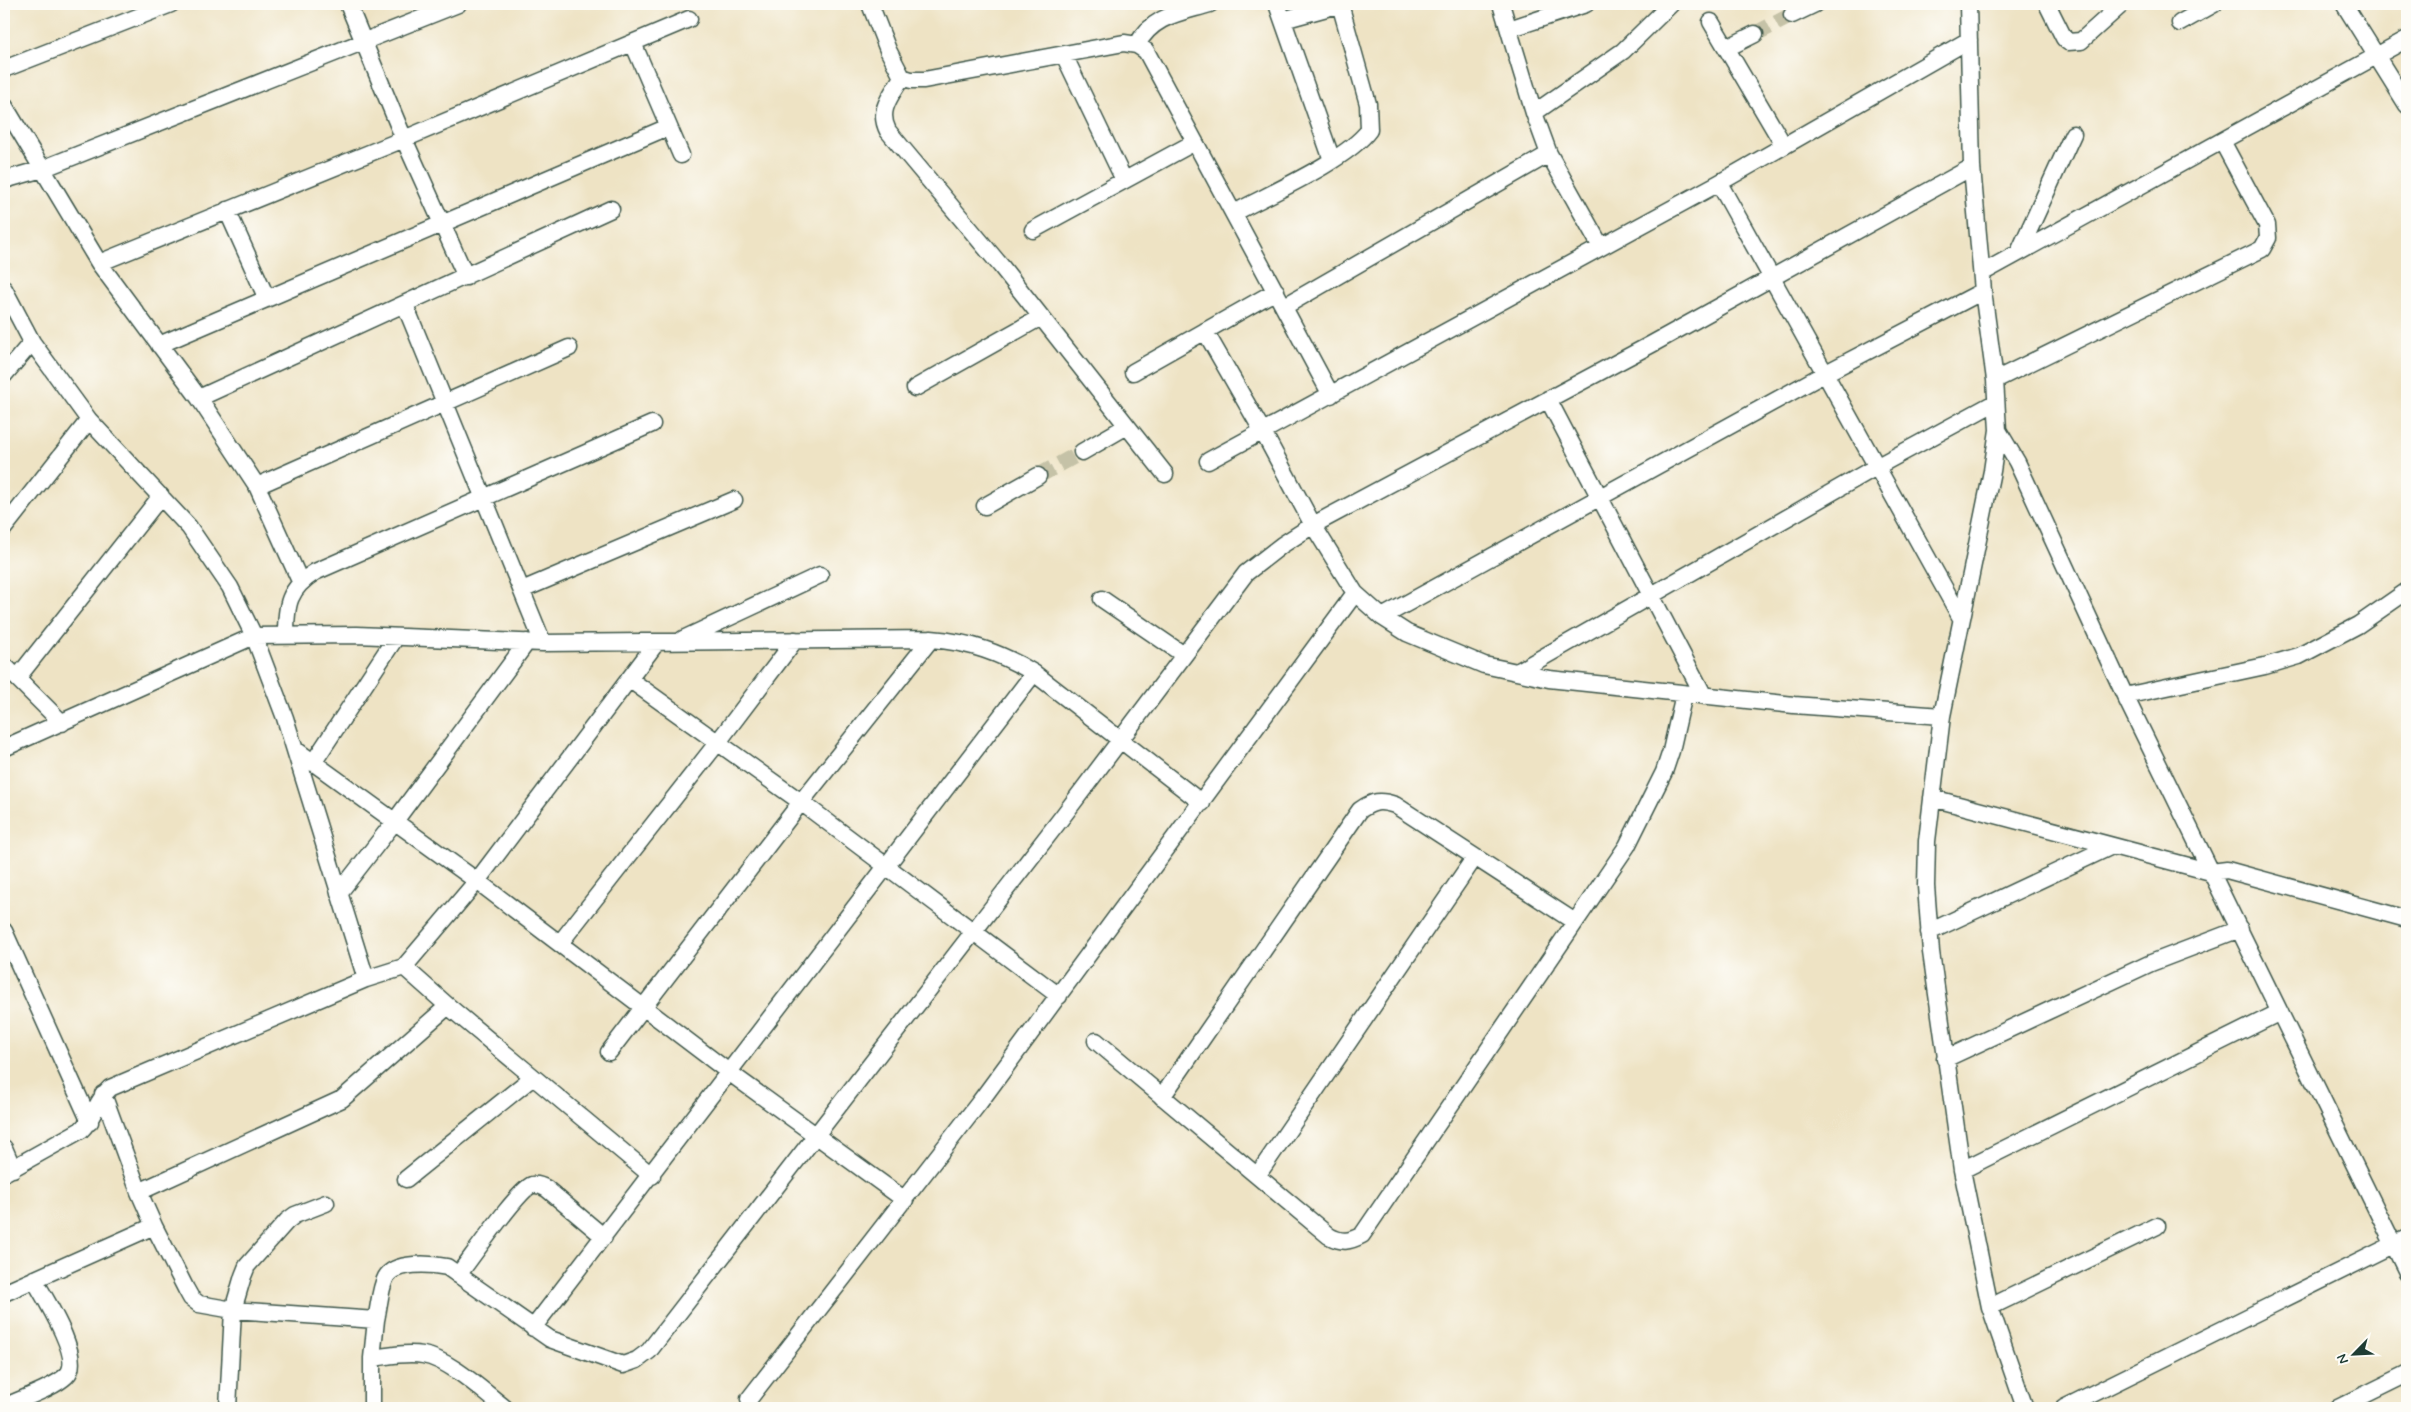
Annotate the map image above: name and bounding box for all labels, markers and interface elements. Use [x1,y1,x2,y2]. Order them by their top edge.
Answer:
north arrow [2328,1330,2378,1380]
text: N [2333,1351,2353,1367]

